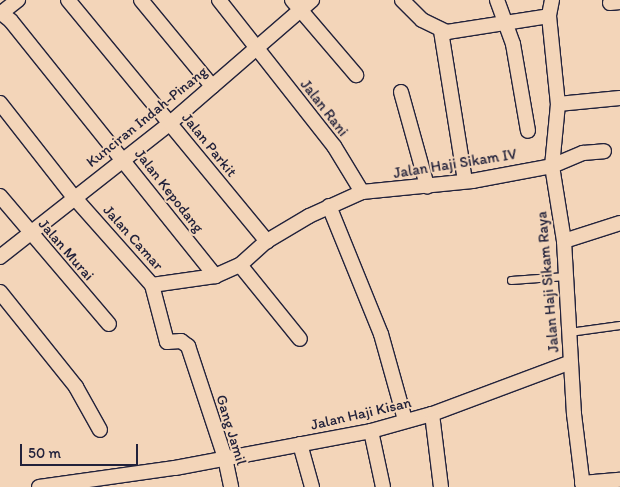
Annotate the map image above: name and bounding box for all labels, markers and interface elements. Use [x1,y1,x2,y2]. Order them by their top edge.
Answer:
street label: Kunciran Indah-Pinang [83,63,211,171]
street label: Jalan Rani [296,76,352,140]
street label: Jalan Parkit [178,109,240,181]
street label: Jalan Kepodang [130,145,208,237]
street label: Jalan Haji Sikam IV [392,145,518,183]
street label: Jalan Camar [99,202,167,274]
street label: Jalan Haji Sikam Raya [533,211,563,353]
street label: Jalan Murai [35,216,97,284]
street label: Gang Jamil [212,392,250,468]
street label: Jalan Haji Kisan [309,394,413,434]
scale bar [22,434,140,466]
text: 50 m [28,444,61,462]

